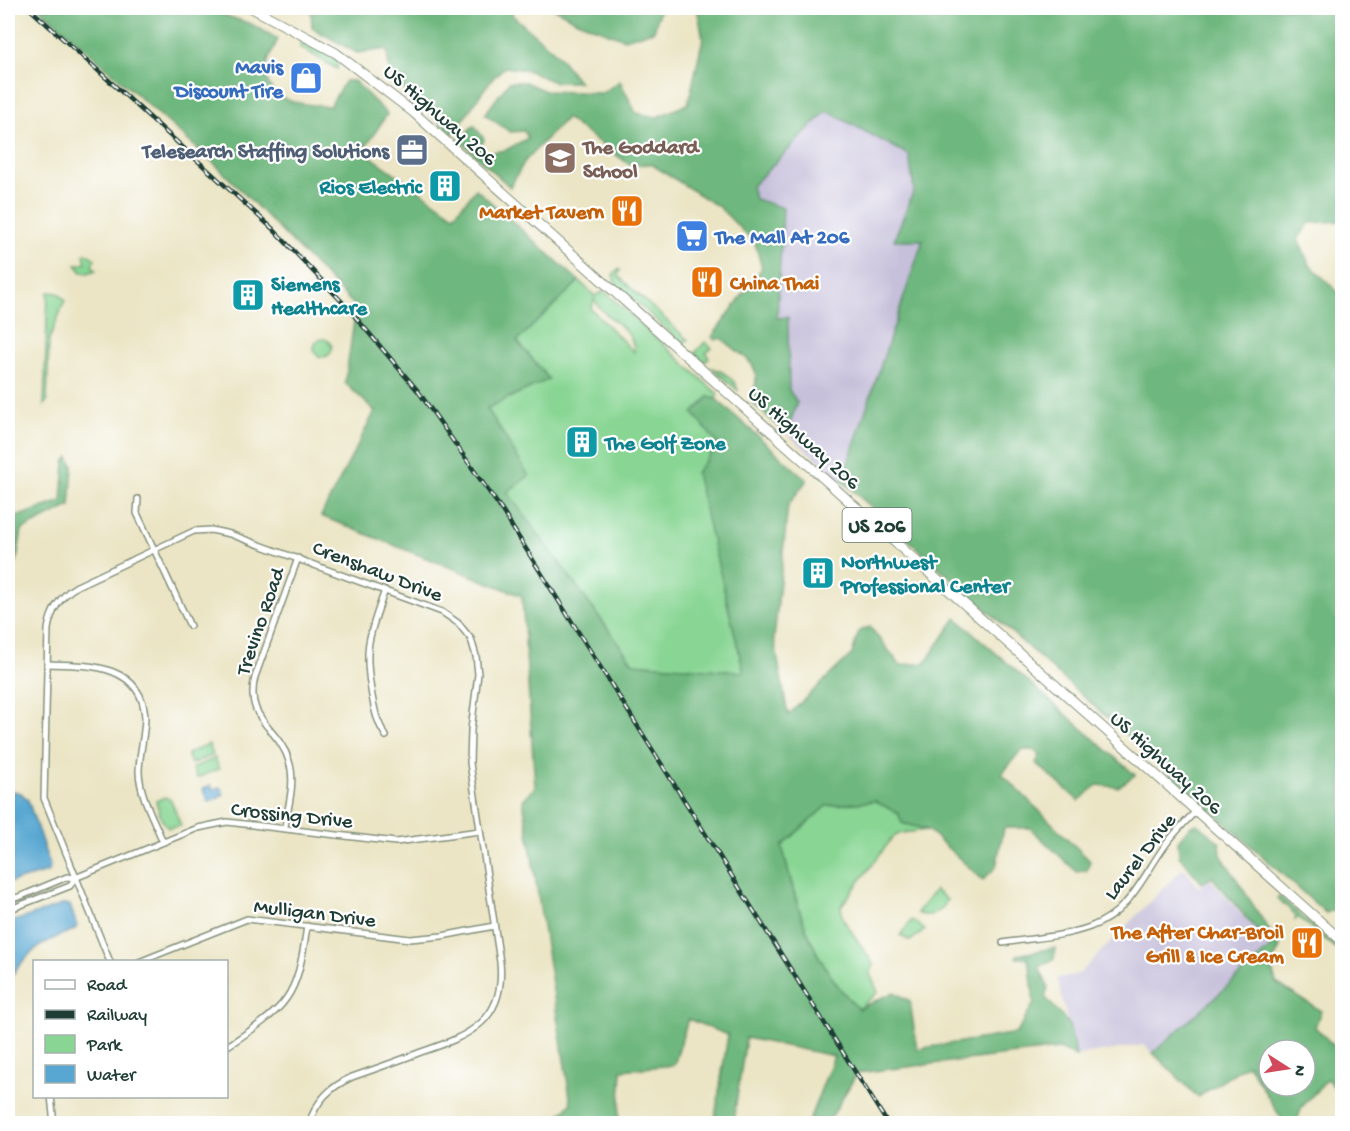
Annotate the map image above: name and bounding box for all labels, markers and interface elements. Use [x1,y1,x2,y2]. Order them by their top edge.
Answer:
place label: Mavis Discount Tire [173,57,284,106]
shop icon: Mavis Discount Tire [288,60,324,96]
street label: US Highway 206 [377,60,501,173]
office icon: Telesearch Staffing Solutions [394,132,430,168]
place label: The Goddard School [581,137,701,186]
school or university icon: The Goddard School [542,140,578,176]
place label: Telesearch Staffing Solutions [140,141,390,166]
building icon: Rios Electric [427,168,463,204]
place label: Rios Electric [318,177,424,202]
restaurant icon: Market Tavern [609,193,645,229]
place label: Market Tavern [479,202,605,227]
supermarket icon: The Mall At 206 [674,218,710,254]
place label: The Mall At 206 [713,227,851,252]
restaurant icon: China Thai [689,264,725,300]
place label: China Thai [729,273,819,298]
place label: Siemens Healthcare [271,274,368,323]
building icon: Siemens Healthcare [230,277,266,313]
street label: US Highway 206 [741,383,864,497]
building icon: The Golf Zone [564,424,600,460]
place label: The Golf Zone [603,433,727,458]
road number: US 206 [842,508,912,542]
street label: Crenshaw Drive [308,537,446,610]
place label: Northwest Professional Center [840,552,1012,601]
building icon: Northwest Professional Center [800,555,836,591]
street label: Trevino Road [232,564,293,680]
street label: US Highway 206 [1103,708,1226,822]
street label: Crossing Drive [229,799,355,836]
street label: Laurel Drive [1100,809,1184,906]
street label: Mulligan Drive [252,896,378,935]
place label: The After Char-Broil Grill & Ice Cream [1110,922,1284,971]
restaurant icon: The After Char-Broil Grill & Ice Cream [1289,925,1325,961]
legend [33,960,228,1098]
text: Road [87,976,128,997]
text: Railway [87,1006,147,1027]
text: Park [86,1036,123,1057]
north arrow [1257,1038,1317,1098]
text: N [1288,1063,1309,1078]
text: Water [87,1066,137,1087]

